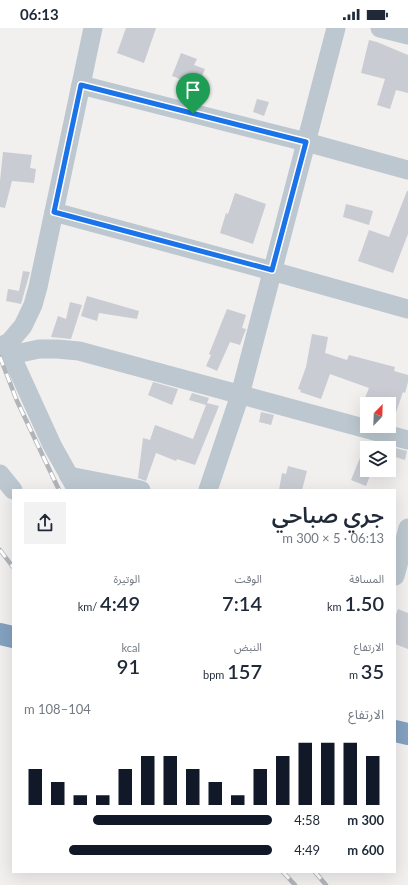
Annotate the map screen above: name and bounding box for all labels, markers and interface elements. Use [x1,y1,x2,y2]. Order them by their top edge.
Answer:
text: 06:13 [20,5,59,23]
pin [176,73,210,114]
icon: arrive [182,79,204,101]
north arrow [360,397,396,433]
map controls [360,397,396,477]
button: layers [360,441,396,477]
text: جري صباحي [272,501,384,528]
button: share [24,502,66,544]
text: 06:13 · 5 × 300 m [282,530,384,546]
text: الوتيرة [114,572,140,585]
text: الوقت [234,572,262,585]
text: المسافة [349,572,384,585]
text: 4:49 [100,591,140,615]
text: 7:14 [222,591,262,615]
text: 1.50 [344,591,384,615]
text: /km [78,600,100,613]
text: km [327,600,344,613]
text: النبض [234,640,262,653]
text: الارتفاع [354,640,384,653]
text: kcal [121,641,140,654]
text: 91 [117,654,140,678]
text: 157 [227,659,262,683]
text: 35 [361,659,384,683]
text: bpm [203,668,227,681]
text: m [349,668,361,681]
text: 104–108 m [24,701,91,717]
text: الارتفاع [348,706,384,722]
text: 4:58 [294,812,320,828]
text: 300 m [347,812,384,828]
text: 4:49 [294,842,320,858]
text: 600 m [347,842,384,858]

